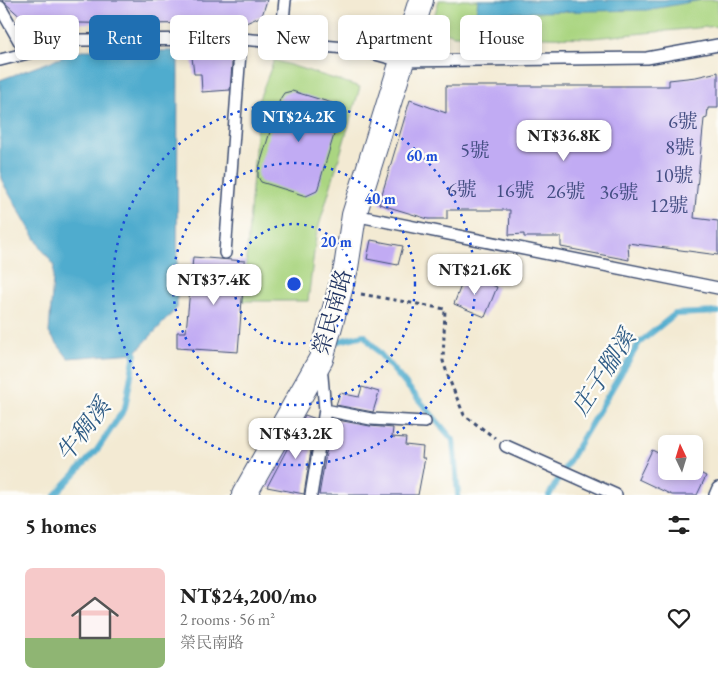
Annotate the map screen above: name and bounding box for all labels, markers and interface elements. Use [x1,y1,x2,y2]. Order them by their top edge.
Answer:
chip: Buy [15,15,79,60]
chip: Rent [89,15,160,60]
chip: Filters [170,15,248,60]
chip: New [258,15,328,60]
chip: Apartment [338,15,450,60]
chip: House [460,15,542,60]
pin: NT$24.2K [247,100,351,143]
text: NT$24.2K [263,106,336,127]
house number: 6號 [668,108,698,134]
pin: NT$36.8K [512,120,616,162]
text: NT$36.8K [528,125,601,146]
house number: 8號 [665,134,695,160]
house number: 5號 [460,137,490,163]
text: 60 m [406,146,438,165]
house number: 10號 [654,162,694,188]
house number: 6號 [447,176,477,202]
house number: 16號 [495,177,535,203]
house number: 26號 [546,178,586,204]
house number: 36號 [599,179,639,205]
text: 40 m [364,189,396,208]
house number: 12號 [649,192,689,218]
text: 20 m [320,232,352,251]
pin: NT$21.6K [423,254,527,296]
text: NT$21.6K [439,259,512,280]
pin: NT$37.4K [162,264,266,306]
street label: 榮民南路 [306,266,358,358]
text: NT$37.4K [178,269,251,290]
centre of rings [285,275,303,293]
water label: 庄子腳溪 [564,321,644,421]
water label: 牛稠溪 [49,390,119,468]
pin: NT$43.2K [244,418,348,460]
text: NT$43.2K [260,423,333,444]
north arrow [658,435,702,480]
map controls [658,435,703,480]
icon: filters [665,511,693,539]
text: 5 homes [25,512,97,539]
text: NT$24,200/mo [180,582,317,609]
icon: home [65,588,125,648]
icon: heart [665,604,693,632]
text: 2 rooms · 56 m² [180,609,275,630]
text: 榮民南路 [180,632,244,653]

